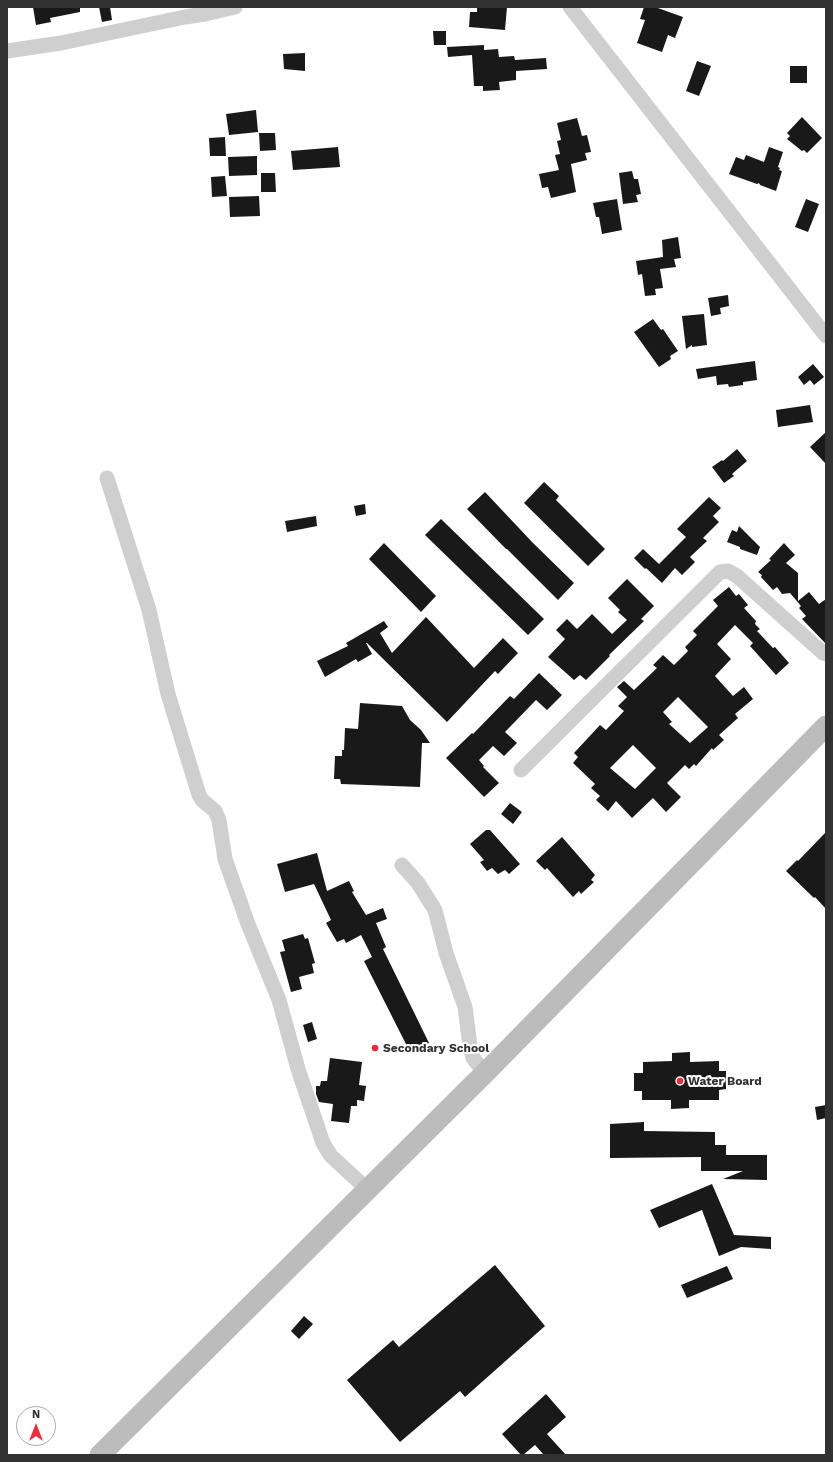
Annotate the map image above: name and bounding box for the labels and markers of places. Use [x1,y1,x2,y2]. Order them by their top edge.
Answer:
place label: Secondary School [383,1041,489,1055]
marker: Secondary School [370,1043,380,1053]
place label: Water Board [688,1074,762,1088]
marker: Water Board [675,1076,685,1086]

